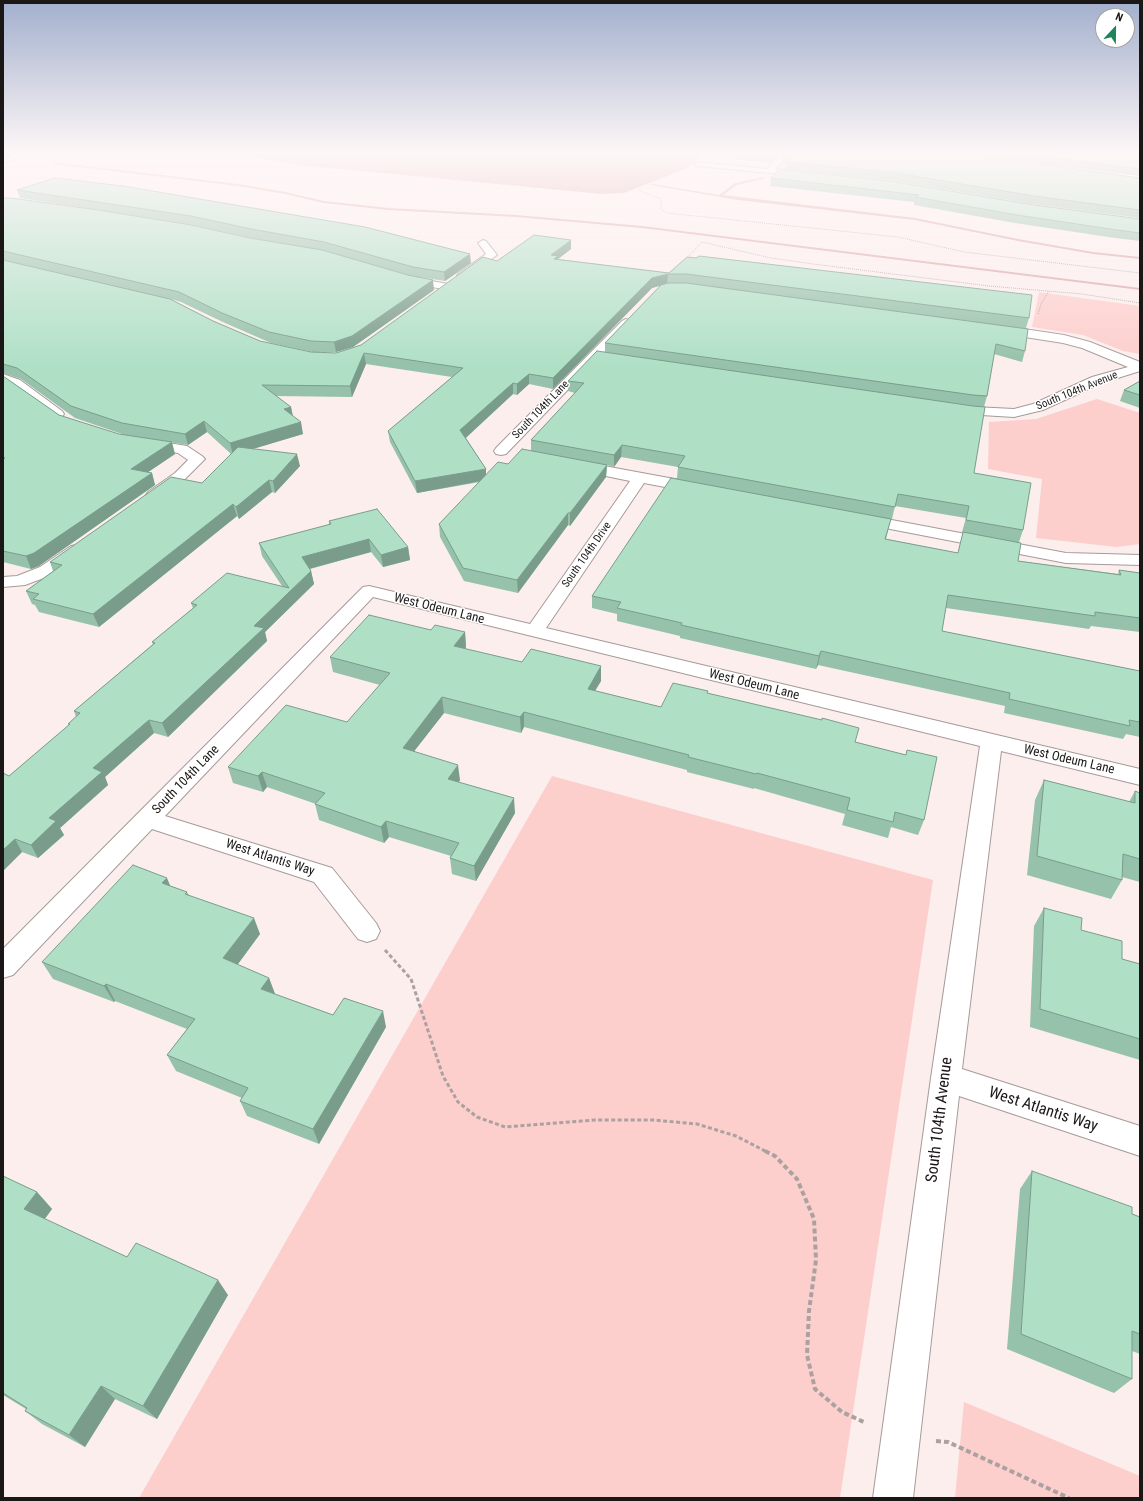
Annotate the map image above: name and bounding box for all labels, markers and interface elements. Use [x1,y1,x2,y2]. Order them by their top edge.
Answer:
north arrow [1095,8,1135,48]
text: N [1114,10,1125,25]
street label: South 104th Avenue [1034,369,1120,413]
street label: South 104th Lane [510,378,572,442]
street label: South 104th Drive [560,520,614,590]
street label: West Odeum Lane [392,590,486,628]
street label: West Odeum Lane [707,666,801,704]
street label: South 104th Lane [149,742,223,818]
street label: West Odeum Lane [1022,742,1116,778]
street label: West Atlantis Way [224,836,316,880]
street label: South 104th Avenue [923,1056,957,1184]
street label: West Atlantis Way [986,1083,1100,1137]

